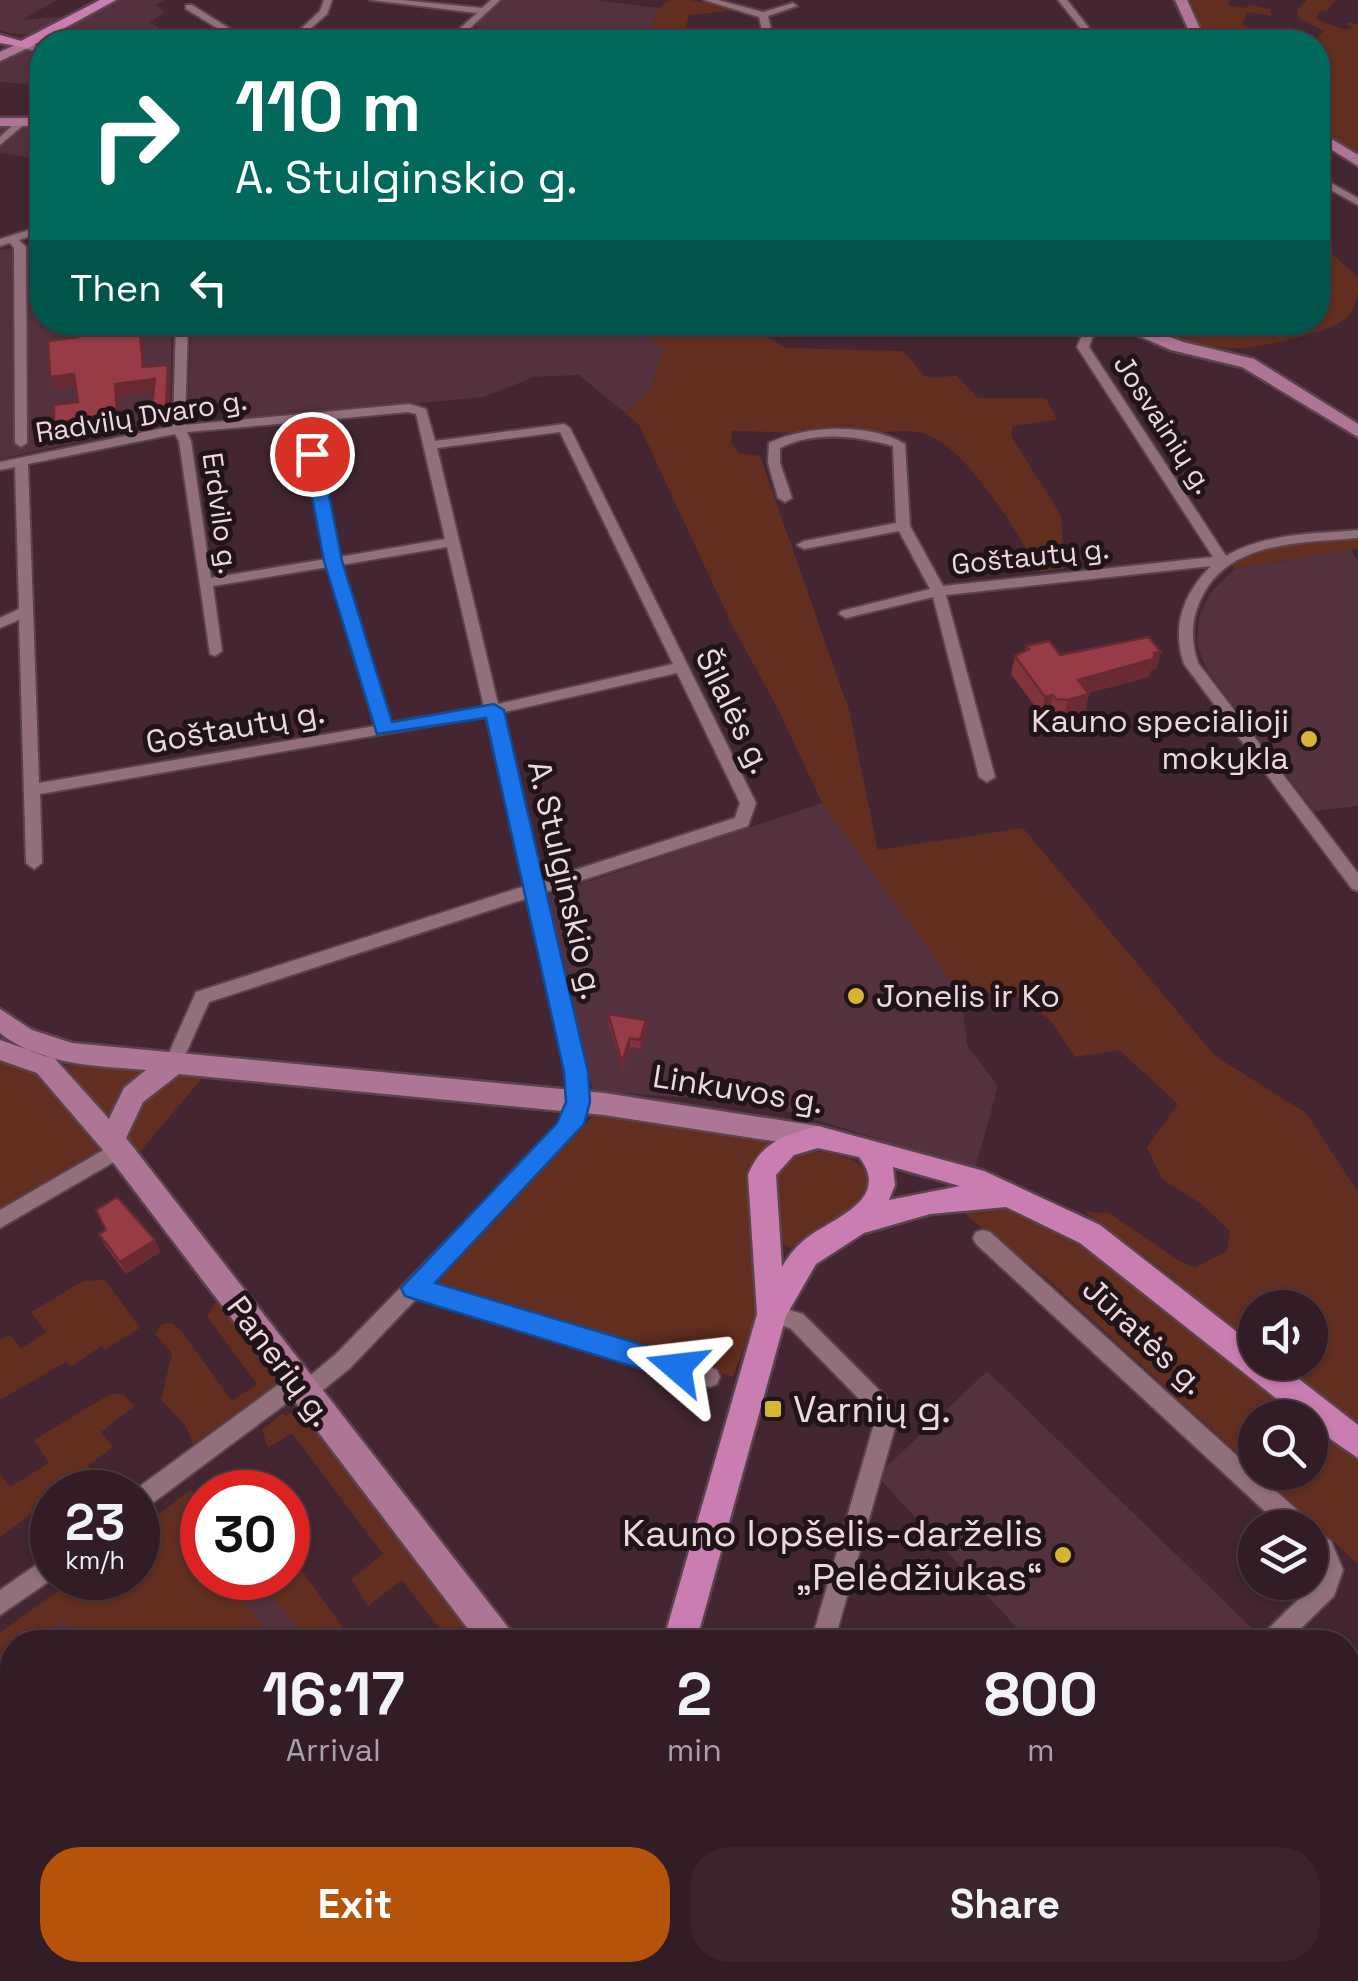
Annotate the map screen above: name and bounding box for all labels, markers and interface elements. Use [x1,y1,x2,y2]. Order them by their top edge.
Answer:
text: 110 m [235,62,421,151]
icon: right [70,70,200,200]
text: A. Stulginskio g. [235,149,578,206]
icon: left [181,260,236,315]
text: Then [70,264,161,312]
street label: Josvainių g. [1106,348,1222,500]
street label: Radvilų Dvaro g. [33,382,249,450]
pin [270,412,355,497]
icon: arrive [285,427,340,482]
street label: Erdvilo g. [195,450,247,576]
street label: Goštautų g. [949,530,1111,582]
street label: Šilalės g. [687,642,781,780]
street label: Goštautų g. [143,692,327,762]
place label: Kauno specialioji mokykla [1031,701,1289,778]
marker: Kauno specialioji mokykla [1298,728,1320,750]
street label: A. Stulginskio g. [519,757,613,1003]
place label: Jonelis ir Ko [876,976,1060,1016]
marker: Jonelis ir Ko [845,985,867,1007]
street label: Linkuvos g. [650,1056,826,1122]
street label: Jūratės g. [1074,1269,1214,1403]
street label: Panerių g. [218,1288,342,1434]
map controls [1238,1290,1328,1600]
button: sound [1238,1290,1328,1380]
position arrow [625,1315,729,1419]
place label: Varnių g. [793,1385,951,1433]
marker: Varnių g. [762,1398,784,1420]
button: search [1238,1400,1328,1490]
speed limit sign: 30 [180,1470,310,1600]
text: 23 [65,1491,125,1555]
place label: Kauno lopšelis-darželis „Pelėdžiukas“ [622,1509,1043,1601]
button: layers [1238,1510,1328,1600]
text: km/h [65,1544,125,1576]
marker: Kauno lopšelis-darželis „Pelėdžiukas“ [1052,1544,1074,1566]
text: 16:17 [262,1656,405,1733]
text: 2 [677,1656,712,1733]
text: 800 [984,1656,1098,1733]
text: Arrival [286,1730,381,1770]
text: min [667,1730,722,1770]
text: m [1027,1730,1055,1770]
button: Exit [40,1847,670,1962]
button: Share [690,1847,1320,1962]

